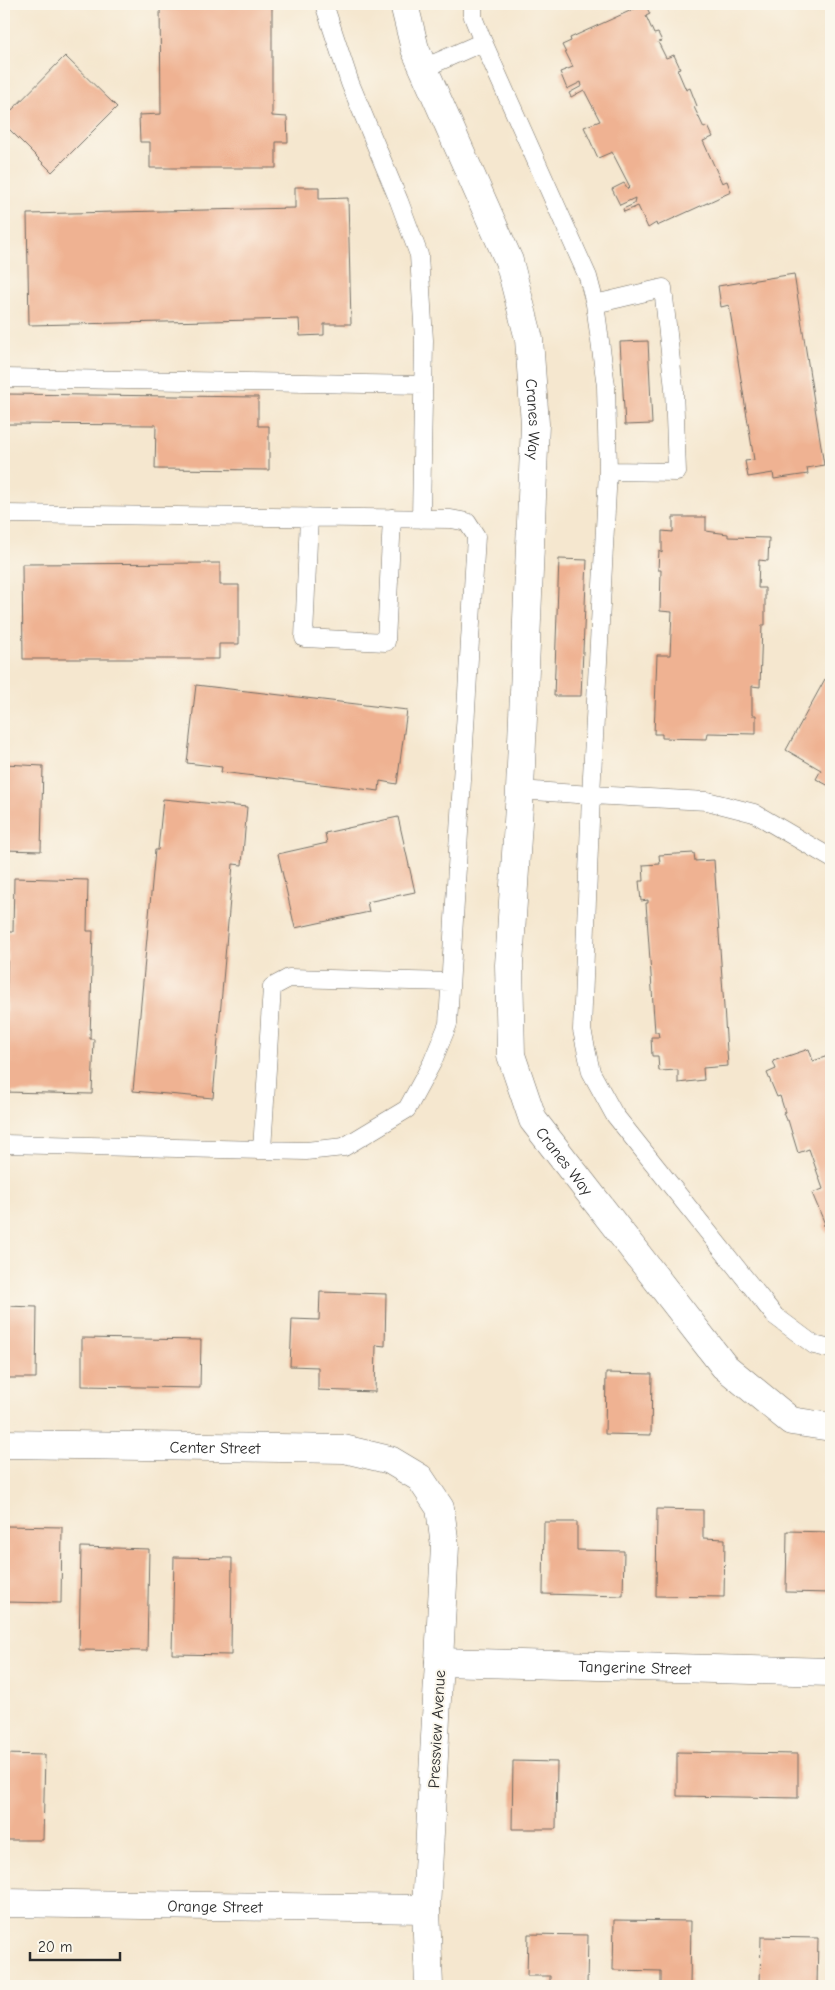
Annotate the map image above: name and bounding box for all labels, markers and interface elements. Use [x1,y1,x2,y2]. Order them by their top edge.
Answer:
street label: Cranes Way [522,378,543,461]
street label: Cranes Way [532,1124,596,1200]
street label: Center Street [169,1438,261,1458]
street label: Tangerine Street [578,1658,692,1678]
street label: Pressview Avenue [425,1670,449,1789]
street label: Orange Street [167,1897,263,1917]
scale bar [30,1930,120,1962]
text: 20 m [38,1938,72,1956]

